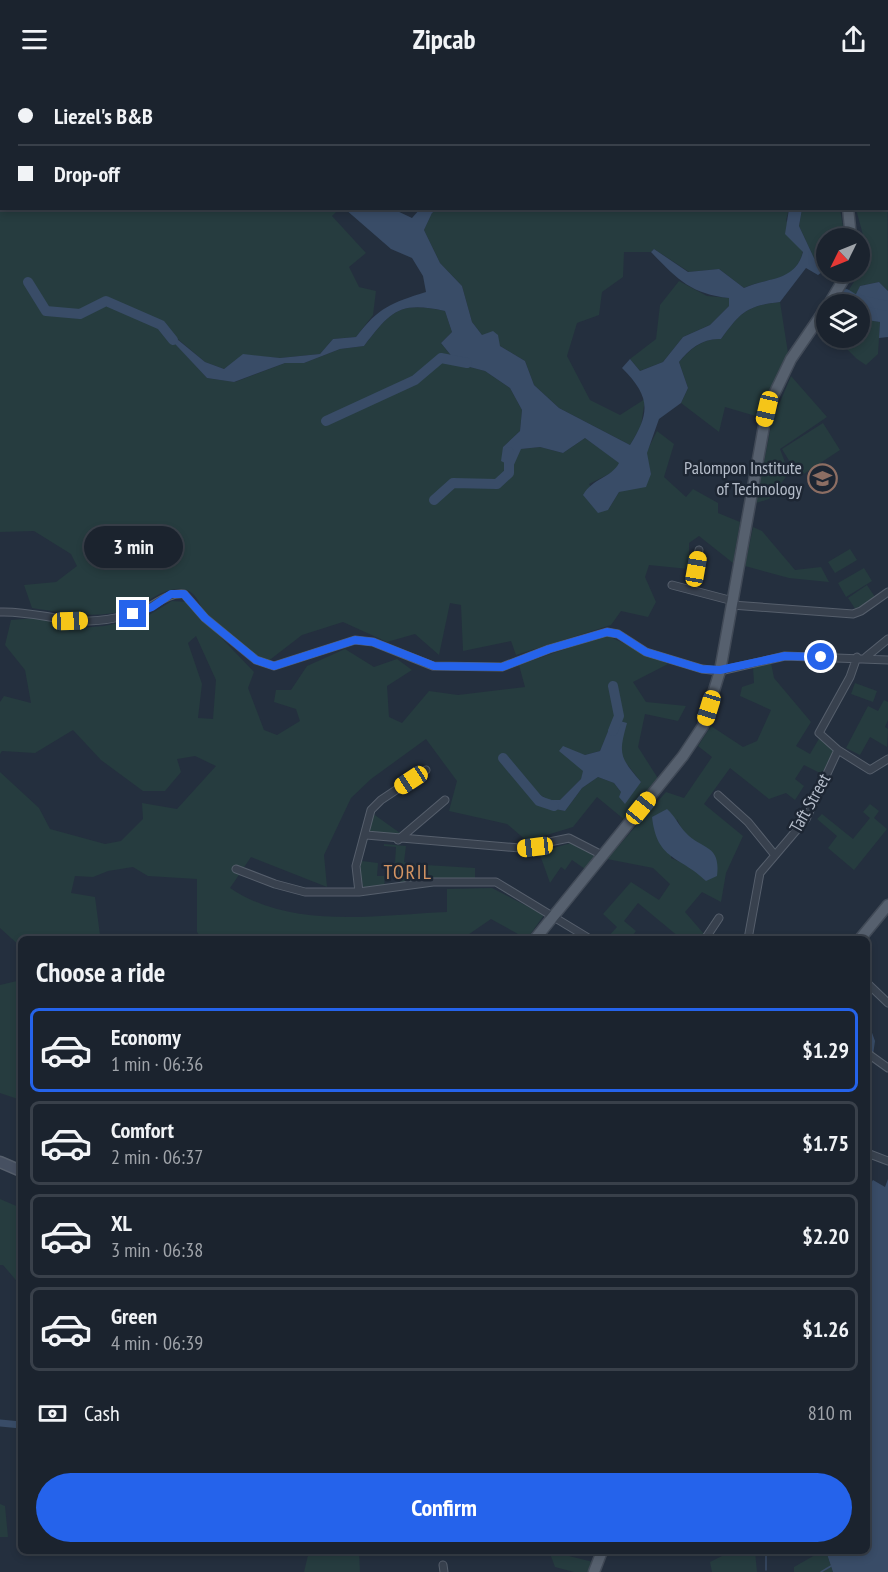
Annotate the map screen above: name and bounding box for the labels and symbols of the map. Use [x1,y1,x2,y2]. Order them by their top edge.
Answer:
north arrow [816,228,870,282]
car [754,389,780,429]
place label: Palompon Institute of Technology [684,456,802,500]
school or university icon: Palompon Institute of Technology [807,462,839,494]
callout: 3 min [84,527,182,569]
car [684,550,708,588]
route end [119,600,146,627]
car [52,611,88,631]
route start [807,643,834,670]
car [695,688,723,728]
car [391,763,431,797]
street label: Taft Street [784,769,835,836]
car [623,788,659,828]
car [516,836,554,858]
district label: TORIL [383,859,433,885]

